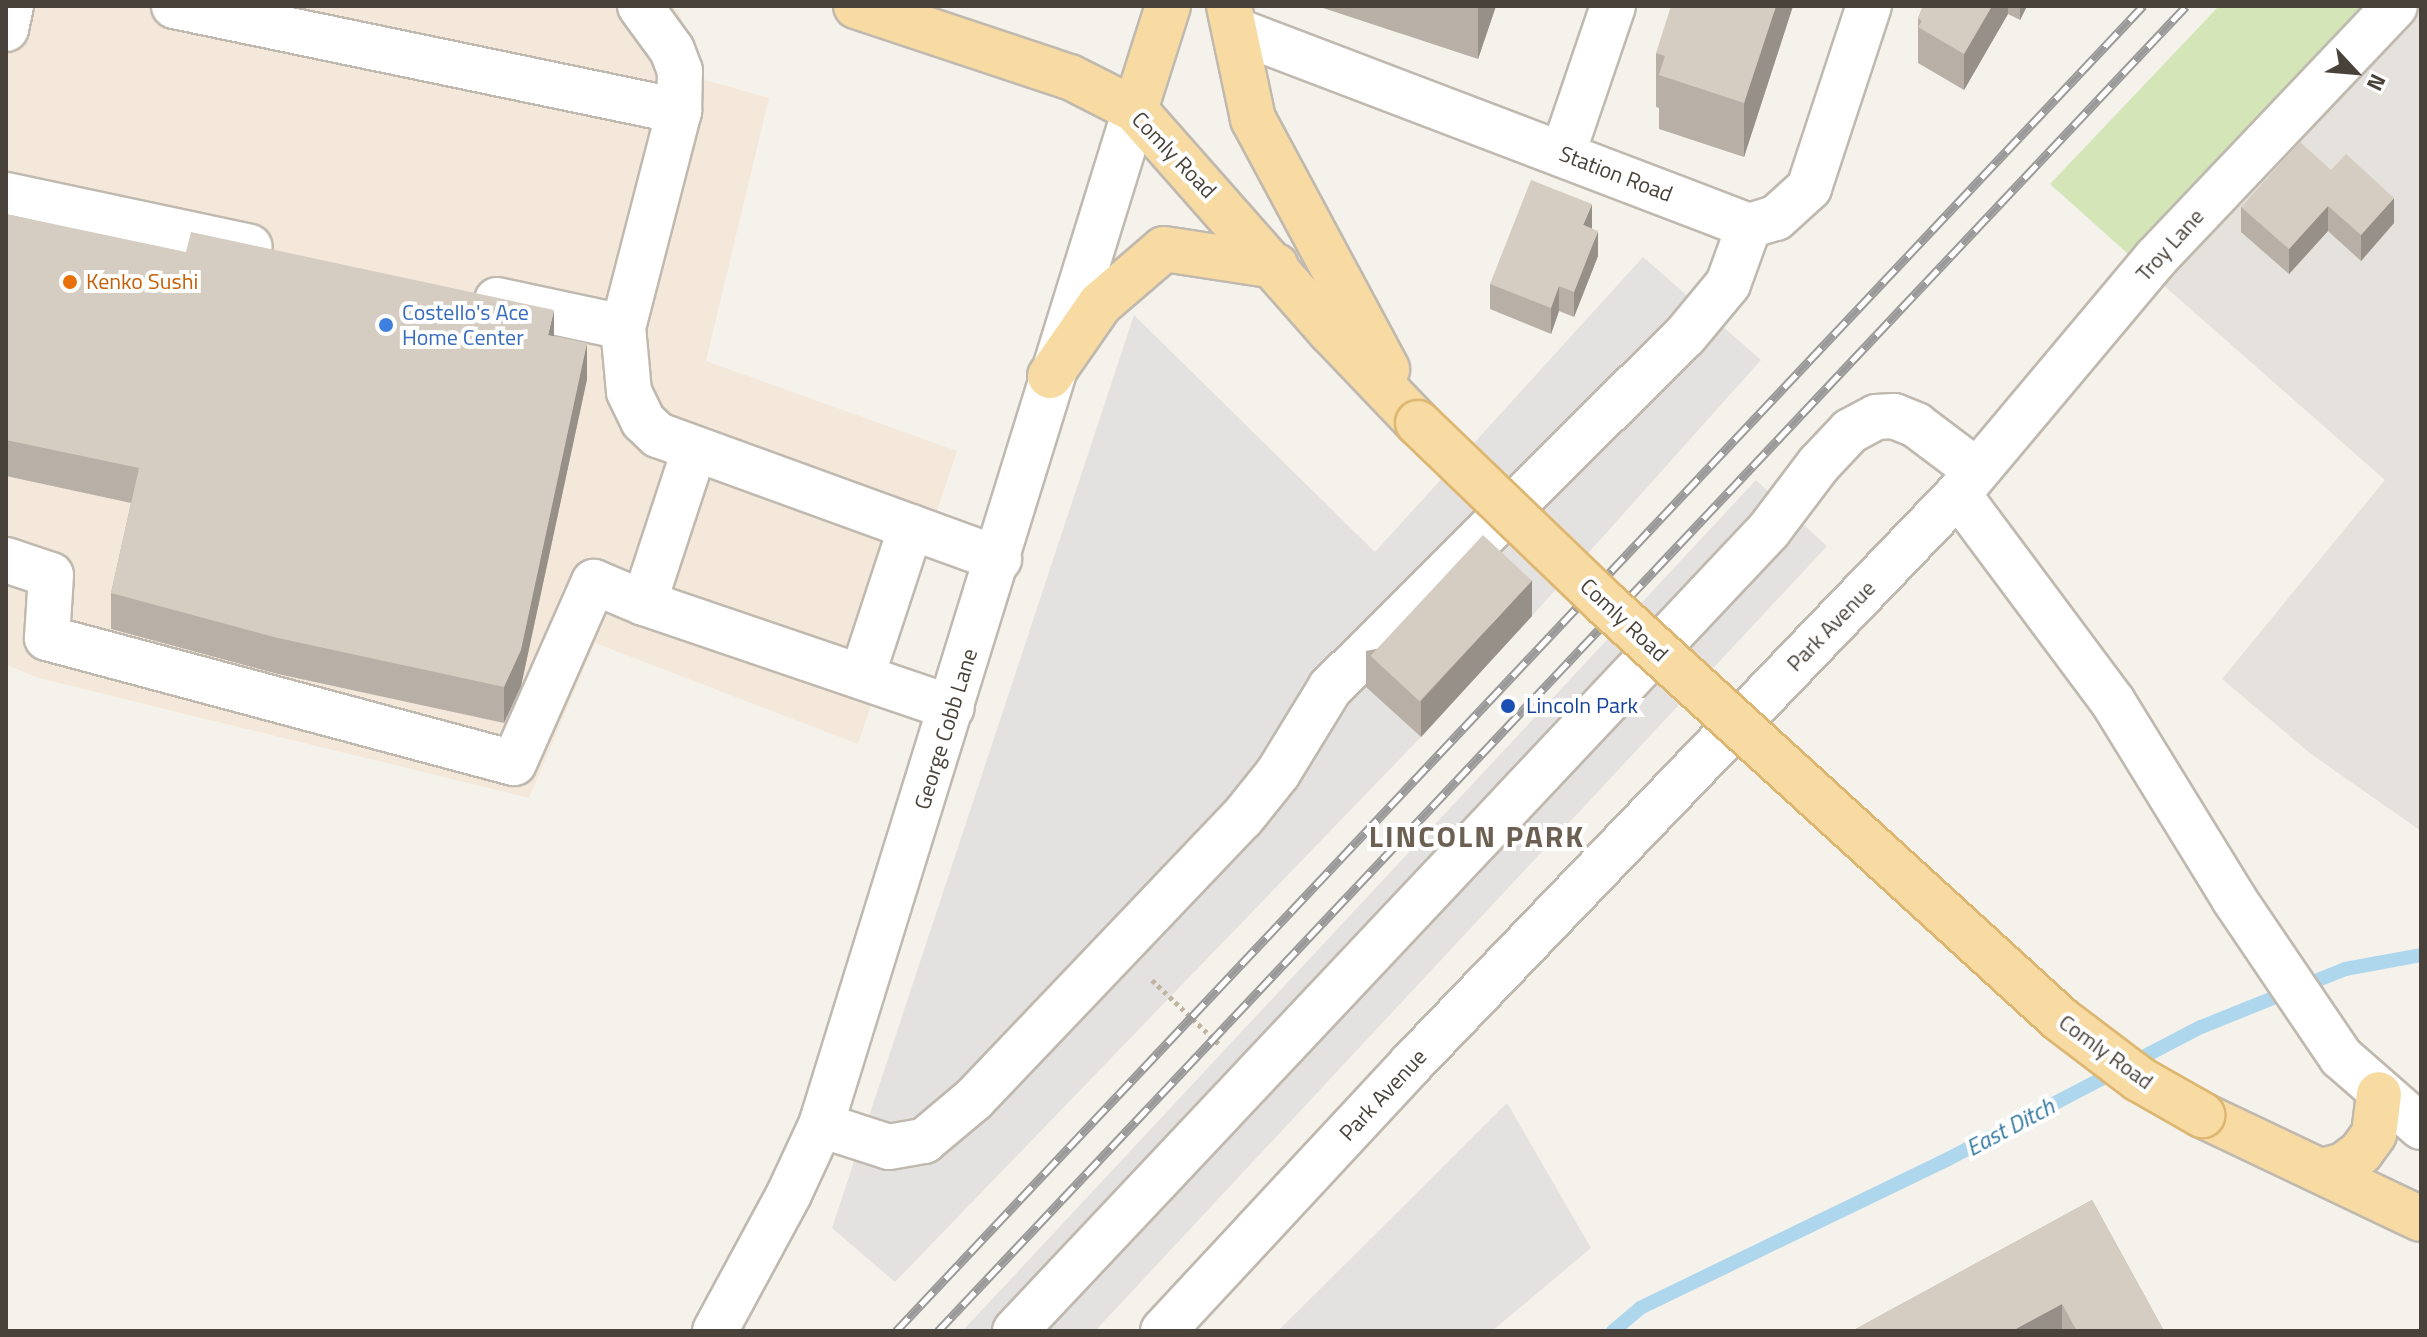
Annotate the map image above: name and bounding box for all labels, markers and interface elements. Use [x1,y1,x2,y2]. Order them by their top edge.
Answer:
north arrow [2315,32,2395,112]
text: N [2358,68,2395,97]
street label: Comly Road [1126,106,1222,204]
street label: Station Road [1556,140,1676,208]
street label: Troy Lane [2131,203,2209,287]
place label: Kenko Sushi [86,269,198,295]
marker: Kenko Sushi [61,273,79,291]
place label: Costello's Ace Home Center [402,299,529,350]
marker: Costello's Ace Home Center [377,316,395,334]
street label: Comly Road [1575,573,1673,667]
street label: Park Avenue [1781,575,1881,677]
street label: George Cobb Lane [909,645,983,813]
place label: Lincoln Park [1526,693,1638,719]
marker: Lincoln Park [1497,695,1519,717]
district label: LINCOLN PARK [1369,818,1585,854]
street label: Comly Road [2054,1009,2158,1095]
street label: Park Avenue [1334,1044,1432,1146]
water label: East Ditch [1961,1092,2059,1162]

